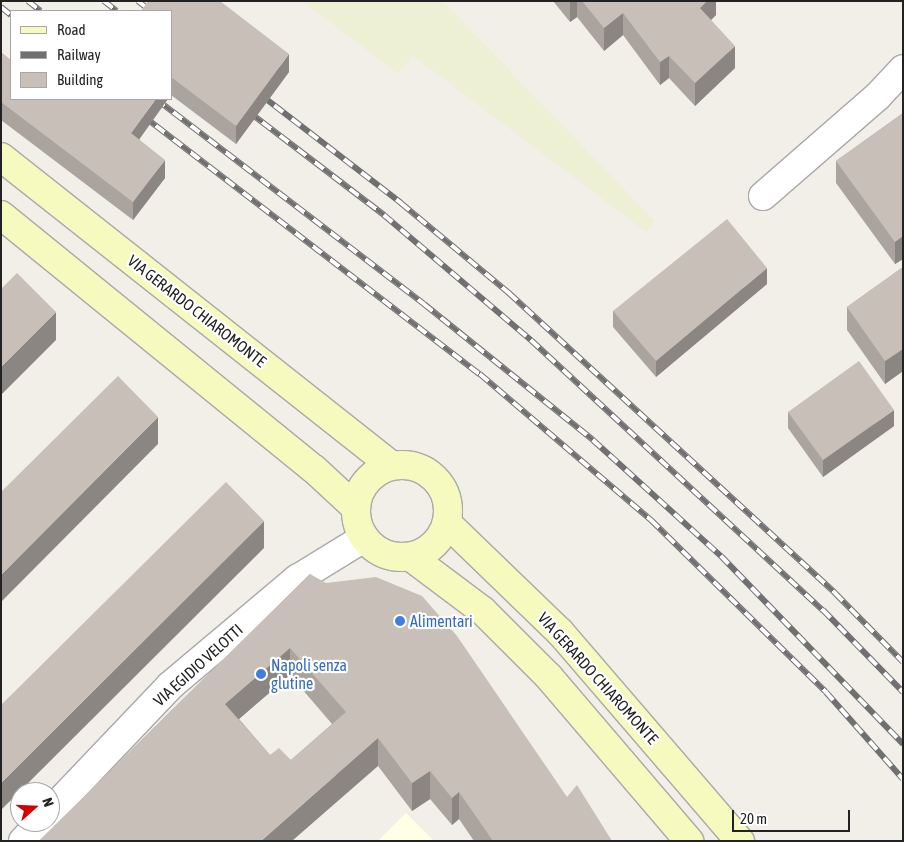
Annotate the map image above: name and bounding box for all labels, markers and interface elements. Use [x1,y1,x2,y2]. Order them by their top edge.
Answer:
legend [10,10,172,100]
text: Road [57,21,86,38]
text: Railway [57,46,101,63]
text: Building [57,71,103,88]
street label: VIA GERARDO CHIAROMONTE [124,251,270,371]
street label: VIA GERARDO CHIAROMONTE [534,608,662,748]
place label: Alimentari [410,611,473,631]
marker: Alimentari [394,615,406,627]
street label: VIA EGIDIO VELOTTI [149,620,247,710]
place label: Napoli senza glutine [271,655,347,693]
marker: Napoli senza glutine [255,668,267,680]
north arrow [10,782,60,832]
text: N [39,796,57,809]
scale bar [734,800,852,832]
text: 20 m [740,810,767,827]

